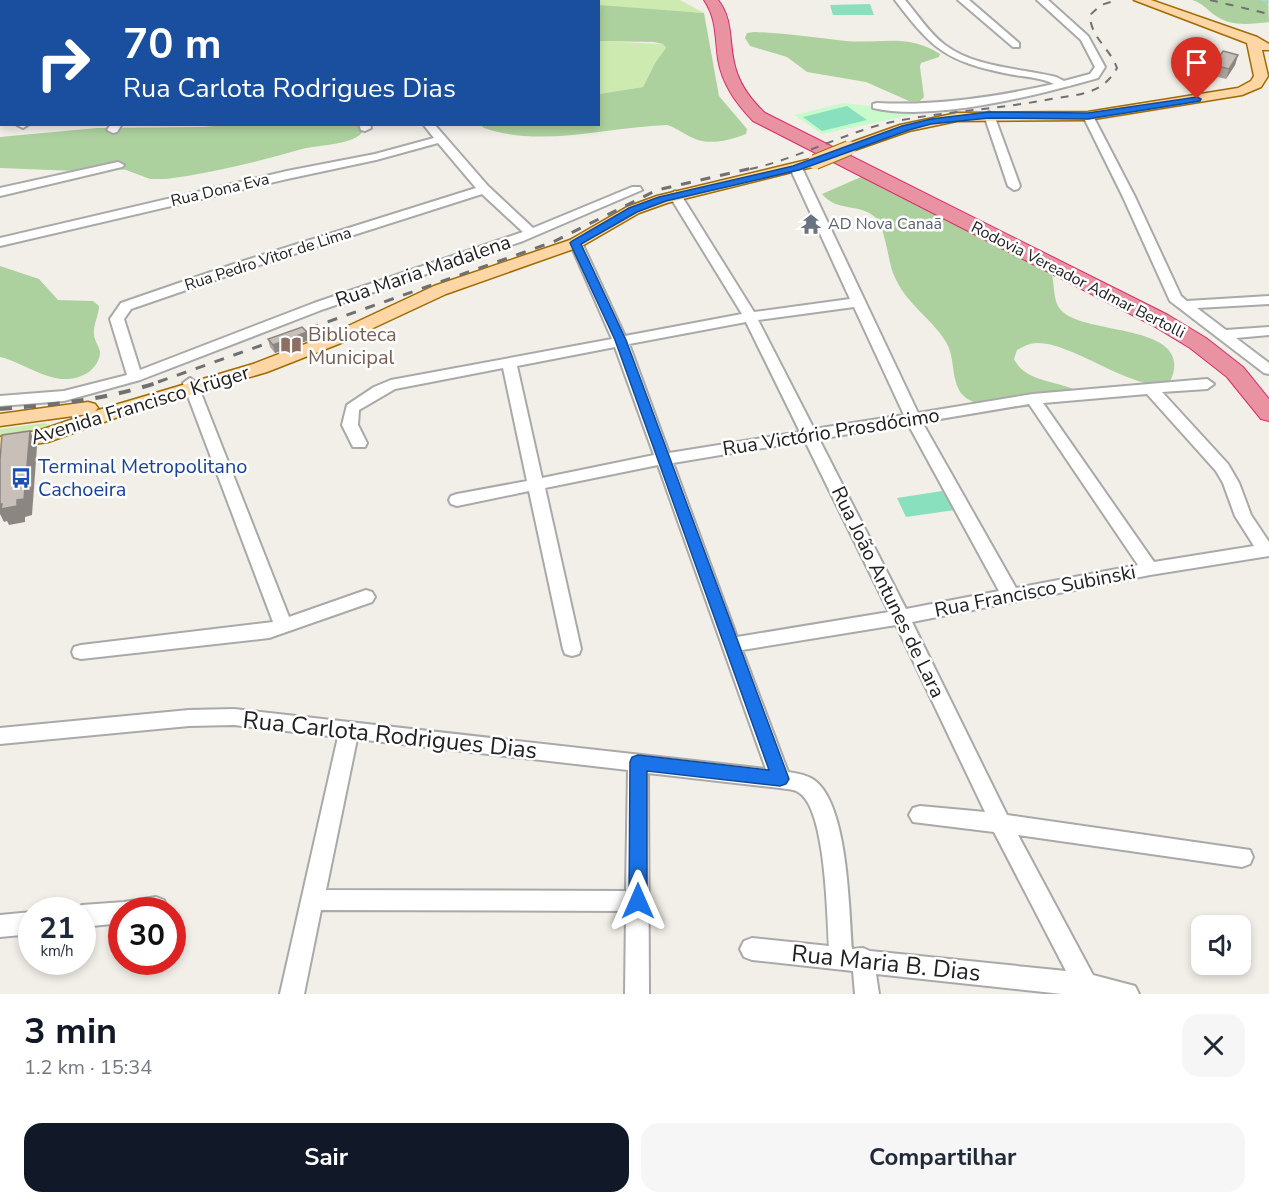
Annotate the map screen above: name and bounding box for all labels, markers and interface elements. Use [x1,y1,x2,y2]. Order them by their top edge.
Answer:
text: 70 m [123,16,222,73]
icon: right [24,24,102,102]
pin [1171,37,1222,99]
icon: arrive [1180,46,1213,79]
text: Rua Carlota Rodrigues Dias [123,70,456,107]
street label: Rua Dona Eva [169,168,271,212]
temple icon: AD Nova Canaã [799,212,823,236]
place label: AD Nova Canaã [828,213,942,235]
street label: Rodovia Vereador Admar Bertolli [967,216,1189,344]
street label: Rua Pedro Vitor de Lima [182,222,354,296]
street label: Rua Maria Madalena [332,228,514,314]
place label: Biblioteca Municipal [308,321,397,371]
library icon: Biblioteca Municipal [279,333,303,357]
street label: Avenida Francisco Krüger [27,359,253,451]
street label: Rua Victório Prosdócimo [721,402,941,462]
place label: Terminal Metropolitano Cachoeira [38,453,247,503]
bus stop icon: Terminal Metropolitano Cachoeira [9,466,33,490]
street label: Rua João Antunes de Lara [825,482,951,702]
street label: Rua Francisco Subinski [932,558,1138,624]
street label: Rua Carlota Rodrigues Dias [241,704,539,766]
position arrow [606,869,670,933]
speed limit sign: 30 [108,897,186,975]
text: 21 [39,908,75,949]
map controls [1191,915,1251,975]
button: sound [1191,915,1251,975]
street label: Rua Maria B. Dias [790,937,982,989]
text: km/h [40,941,74,961]
text: 3 min [24,1007,117,1056]
button: close [1182,1014,1245,1077]
text: 1.2 km · 15:34 [24,1054,152,1081]
button: Sair [24,1123,629,1192]
button: Compartilhar [641,1123,1245,1192]

